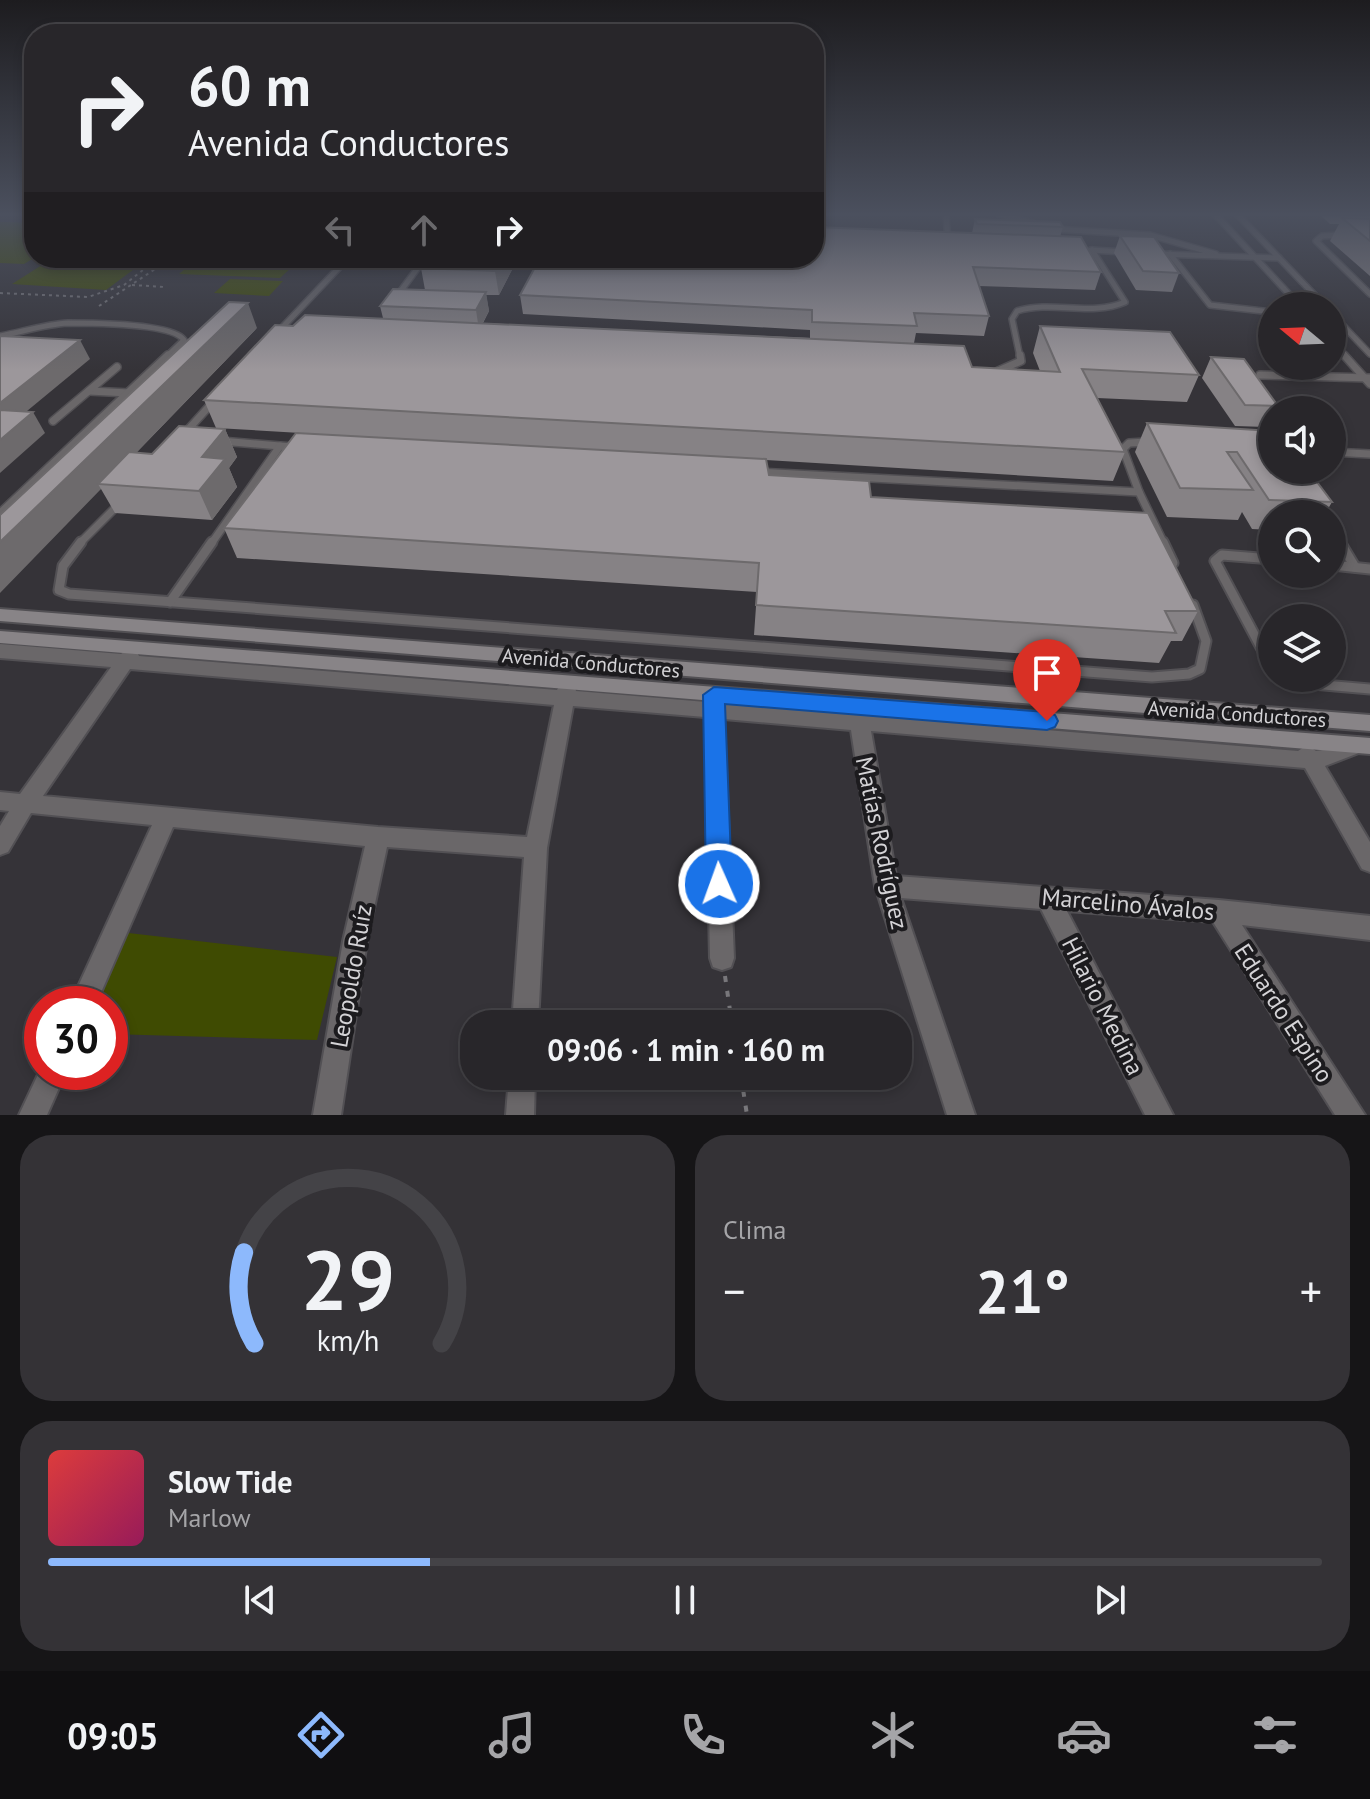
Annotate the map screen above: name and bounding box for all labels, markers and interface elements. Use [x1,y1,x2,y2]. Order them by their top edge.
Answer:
text: 60 m [188,49,311,121]
icon: right [56,56,160,160]
text: Avenida Conductores [188,119,509,166]
icon: left [318,208,362,252]
icon: ahead [402,208,446,252]
icon: right [486,208,530,252]
north arrow [1258,292,1346,380]
map controls [1258,292,1346,692]
button: sound [1258,396,1346,484]
button: search [1258,500,1346,588]
button: layers [1258,604,1346,692]
pin [1013,639,1081,721]
street label: Avenida Conductores [501,642,681,684]
icon: arrive [1025,651,1069,695]
street label: Avenida Conductores [1147,695,1327,733]
street label: Matías Rodríguez [849,754,915,932]
position arrow [677,842,761,926]
street label: Marcelino Ávalos [1040,881,1216,927]
street label: Leopoldo Ruíz [323,902,379,1050]
street label: Hilario Medina [1055,932,1151,1080]
street label: Eduardo Espino [1228,938,1340,1088]
speed limit sign: 30 [24,986,128,1090]
text: 09:06 · 1 min · 160 m [547,1030,825,1069]
text: Clima [723,1213,786,1246]
text: 29 [300,1225,395,1333]
text: 21° [975,1252,1070,1330]
text: − [723,1262,745,1319]
text: + [1300,1262,1322,1319]
text: km/h [316,1322,379,1359]
text: Slow Tide [168,1462,293,1501]
text: Marlow [168,1501,251,1534]
icon: previous [238,1578,282,1622]
icon: pause [663,1578,707,1622]
icon: next [1088,1578,1132,1622]
icon: directions [293,1707,349,1763]
icon: music [484,1707,540,1763]
icon: phone [675,1707,731,1763]
icon: climate [865,1707,921,1763]
icon: car [1056,1707,1112,1763]
icon: filters [1247,1707,1303,1763]
text: 09:05 [67,1712,159,1759]

